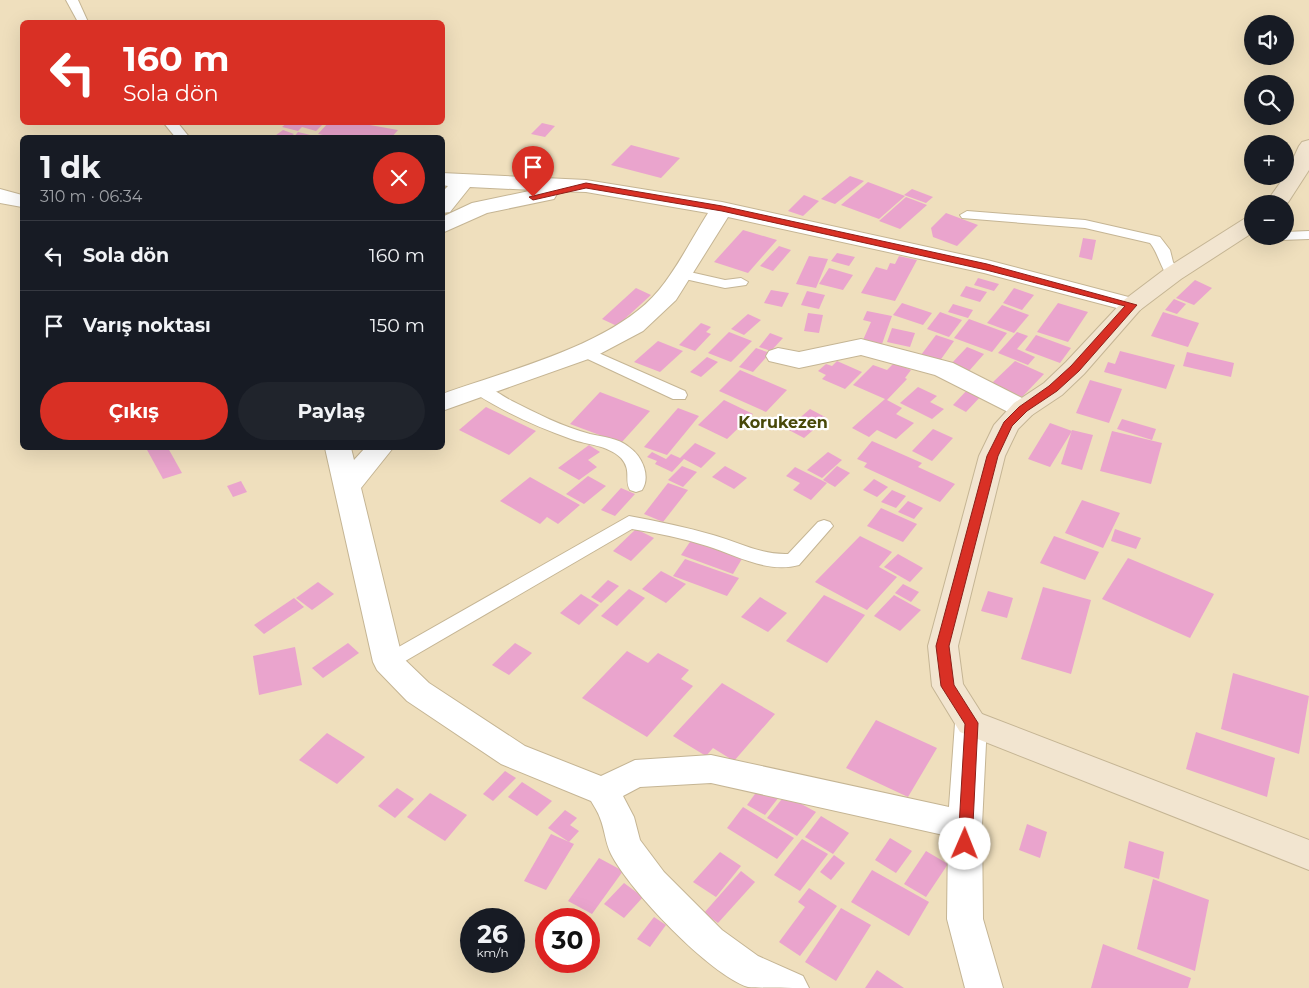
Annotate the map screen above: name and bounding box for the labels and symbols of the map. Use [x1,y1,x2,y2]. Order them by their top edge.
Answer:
pin [512,146,554,197]
district label: Korukezen [738,413,828,432]
position arrow [938,817,990,869]
speed limit sign: 30 [535,908,600,973]

